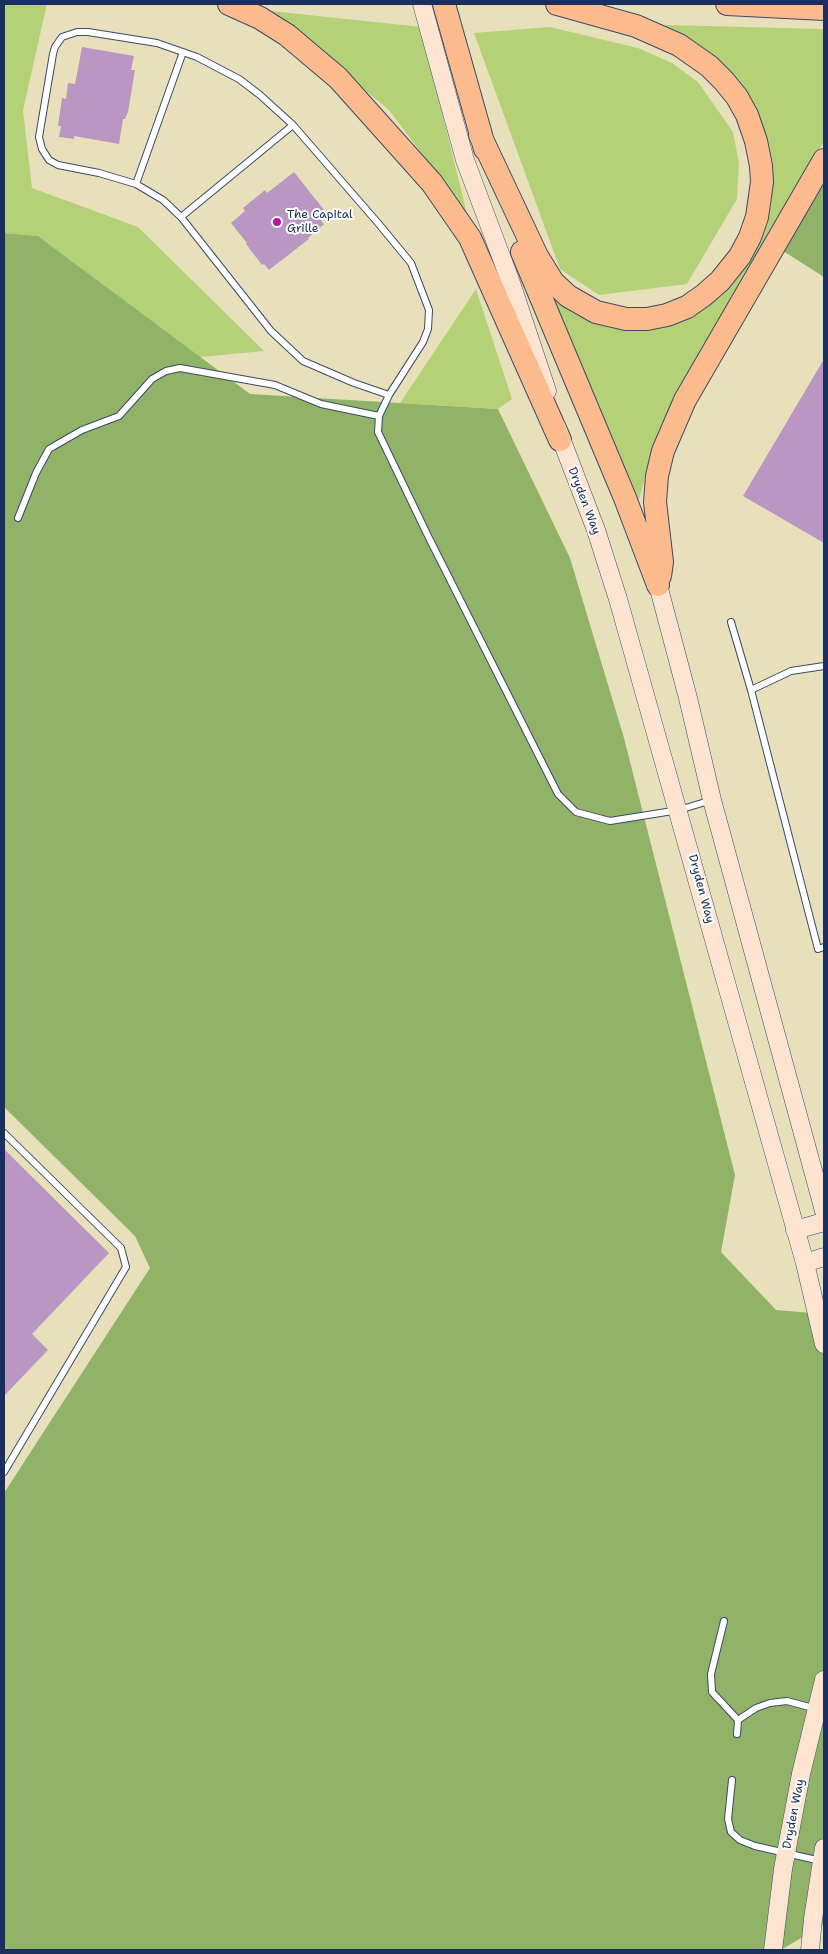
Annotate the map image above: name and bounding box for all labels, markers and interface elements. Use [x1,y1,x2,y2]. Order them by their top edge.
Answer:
place label: The Capital Grille [287,208,353,236]
marker: The Capital Grille [271,216,283,228]
street label: Dryden Way [565,465,603,537]
street label: Dryden Way [685,853,717,925]
street label: Dryden Way [780,1778,808,1850]

